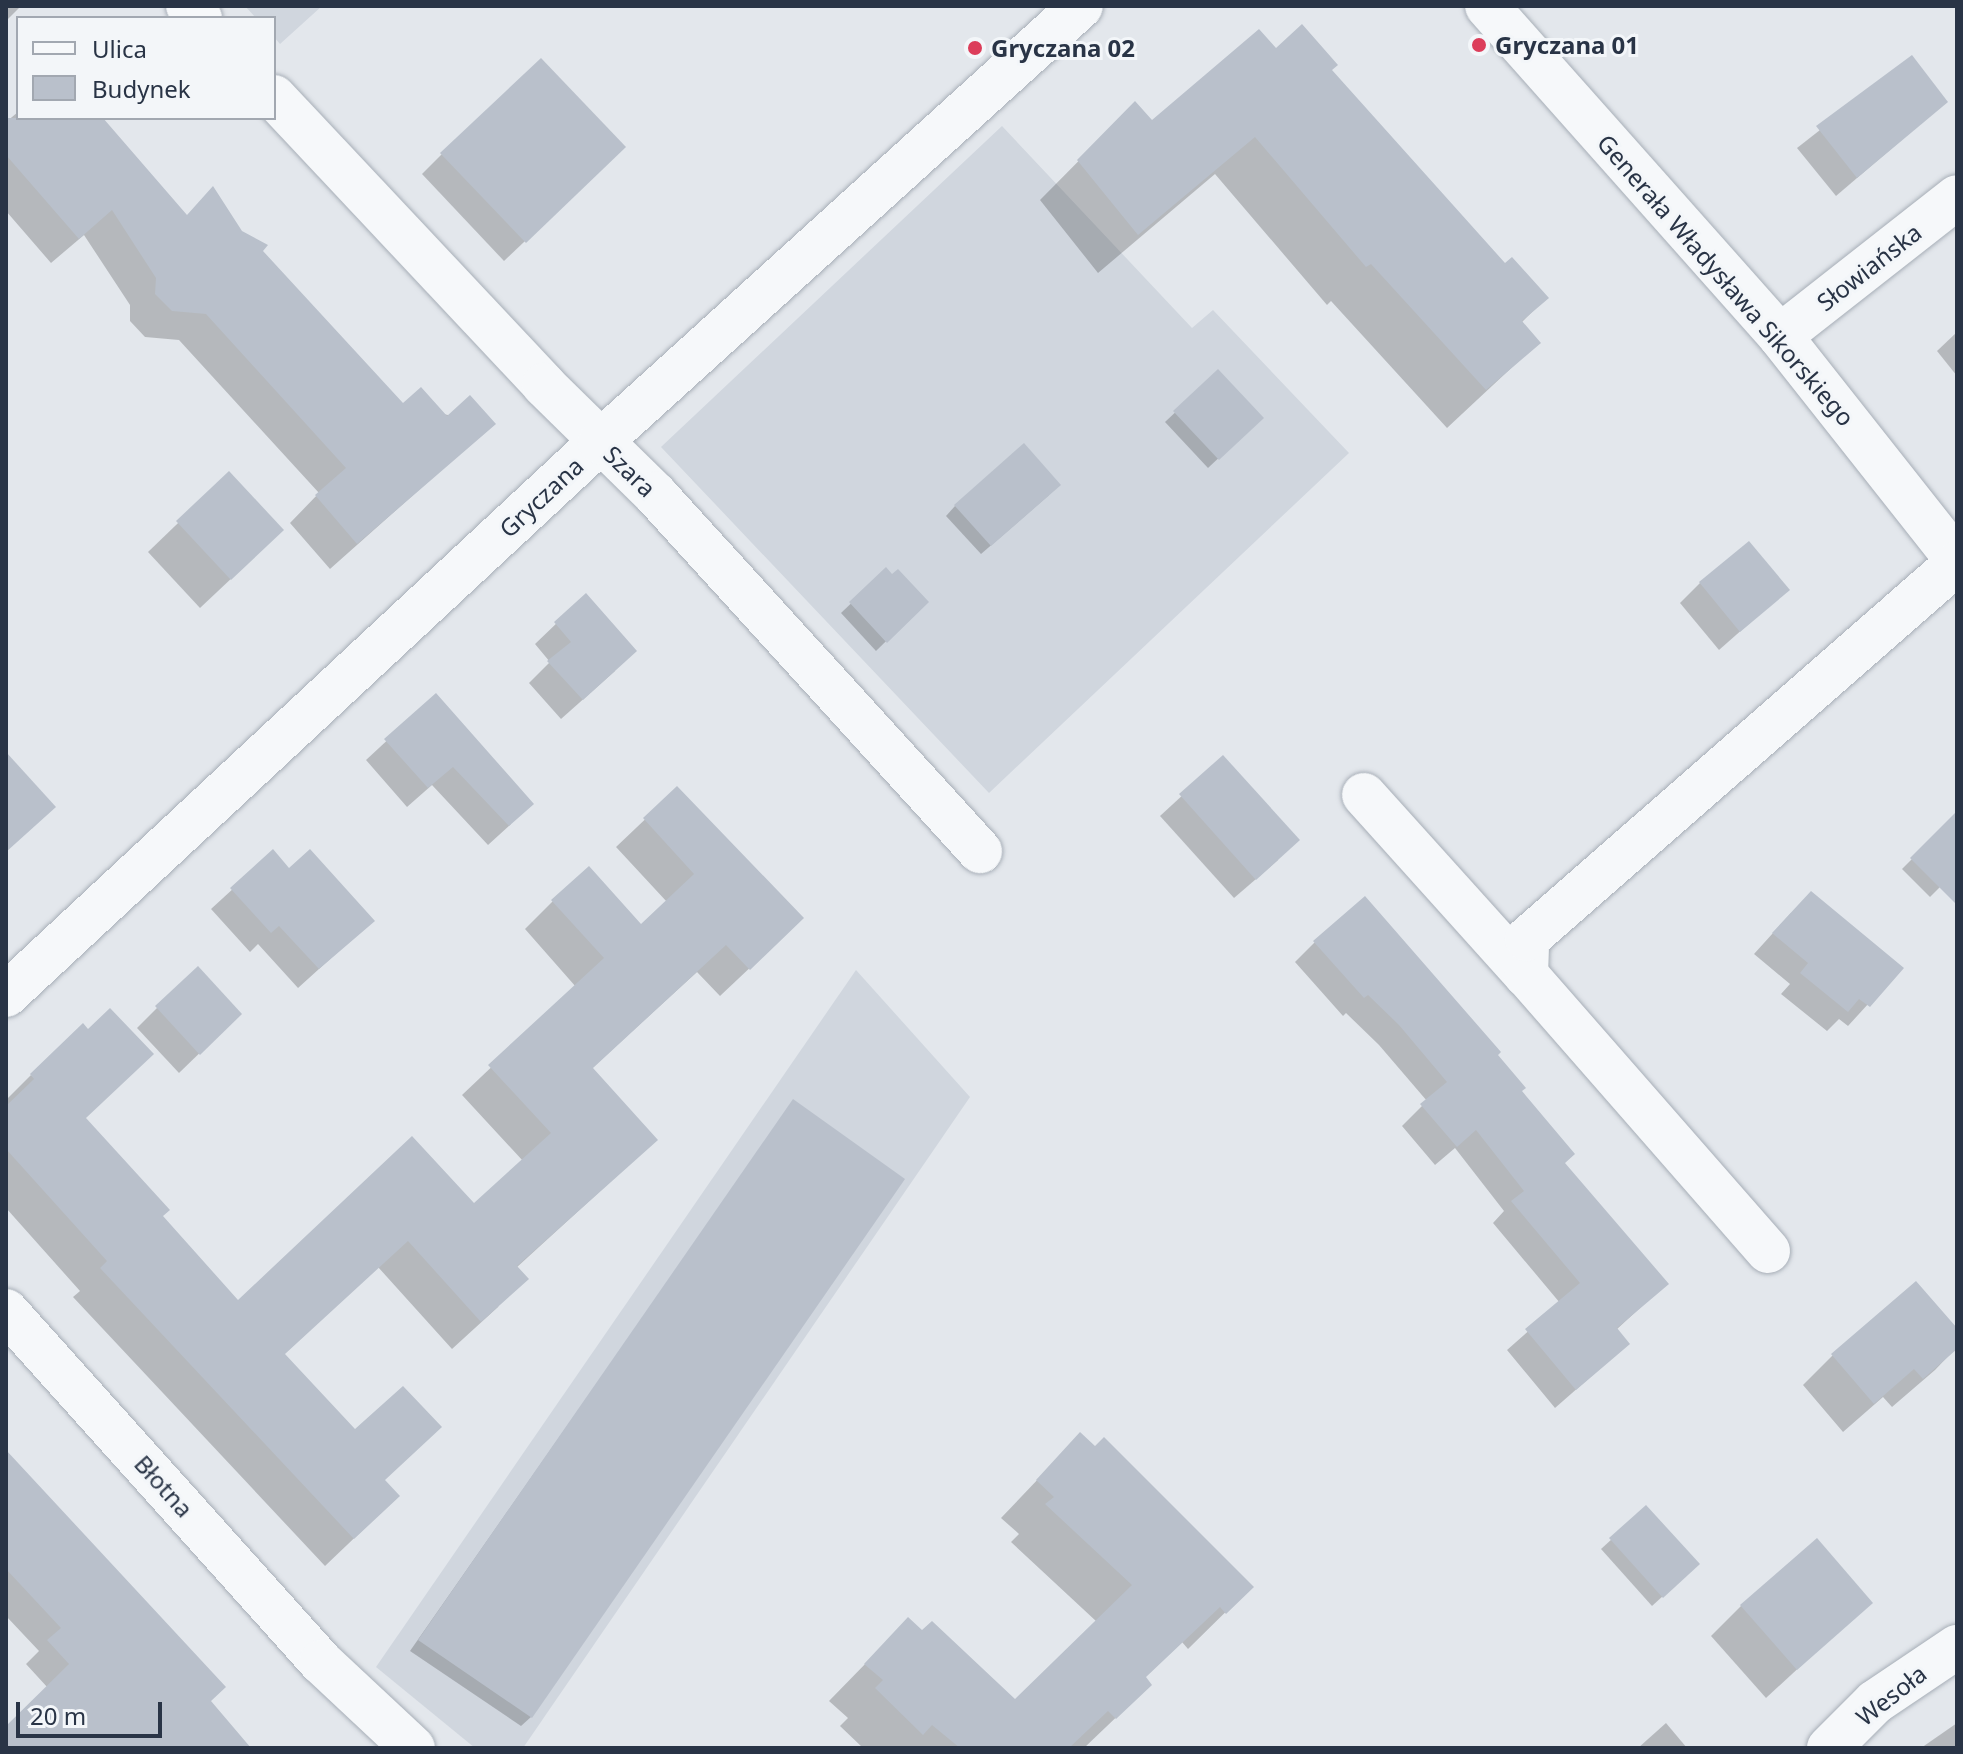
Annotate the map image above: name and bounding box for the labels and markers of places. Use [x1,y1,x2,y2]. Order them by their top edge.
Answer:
place label: Gryczana 01 [1495,31,1639,59]
place label: Gryczana 02 [991,34,1135,62]
marker: Gryczana 01 [1470,36,1488,54]
marker: Gryczana 02 [966,39,984,57]

